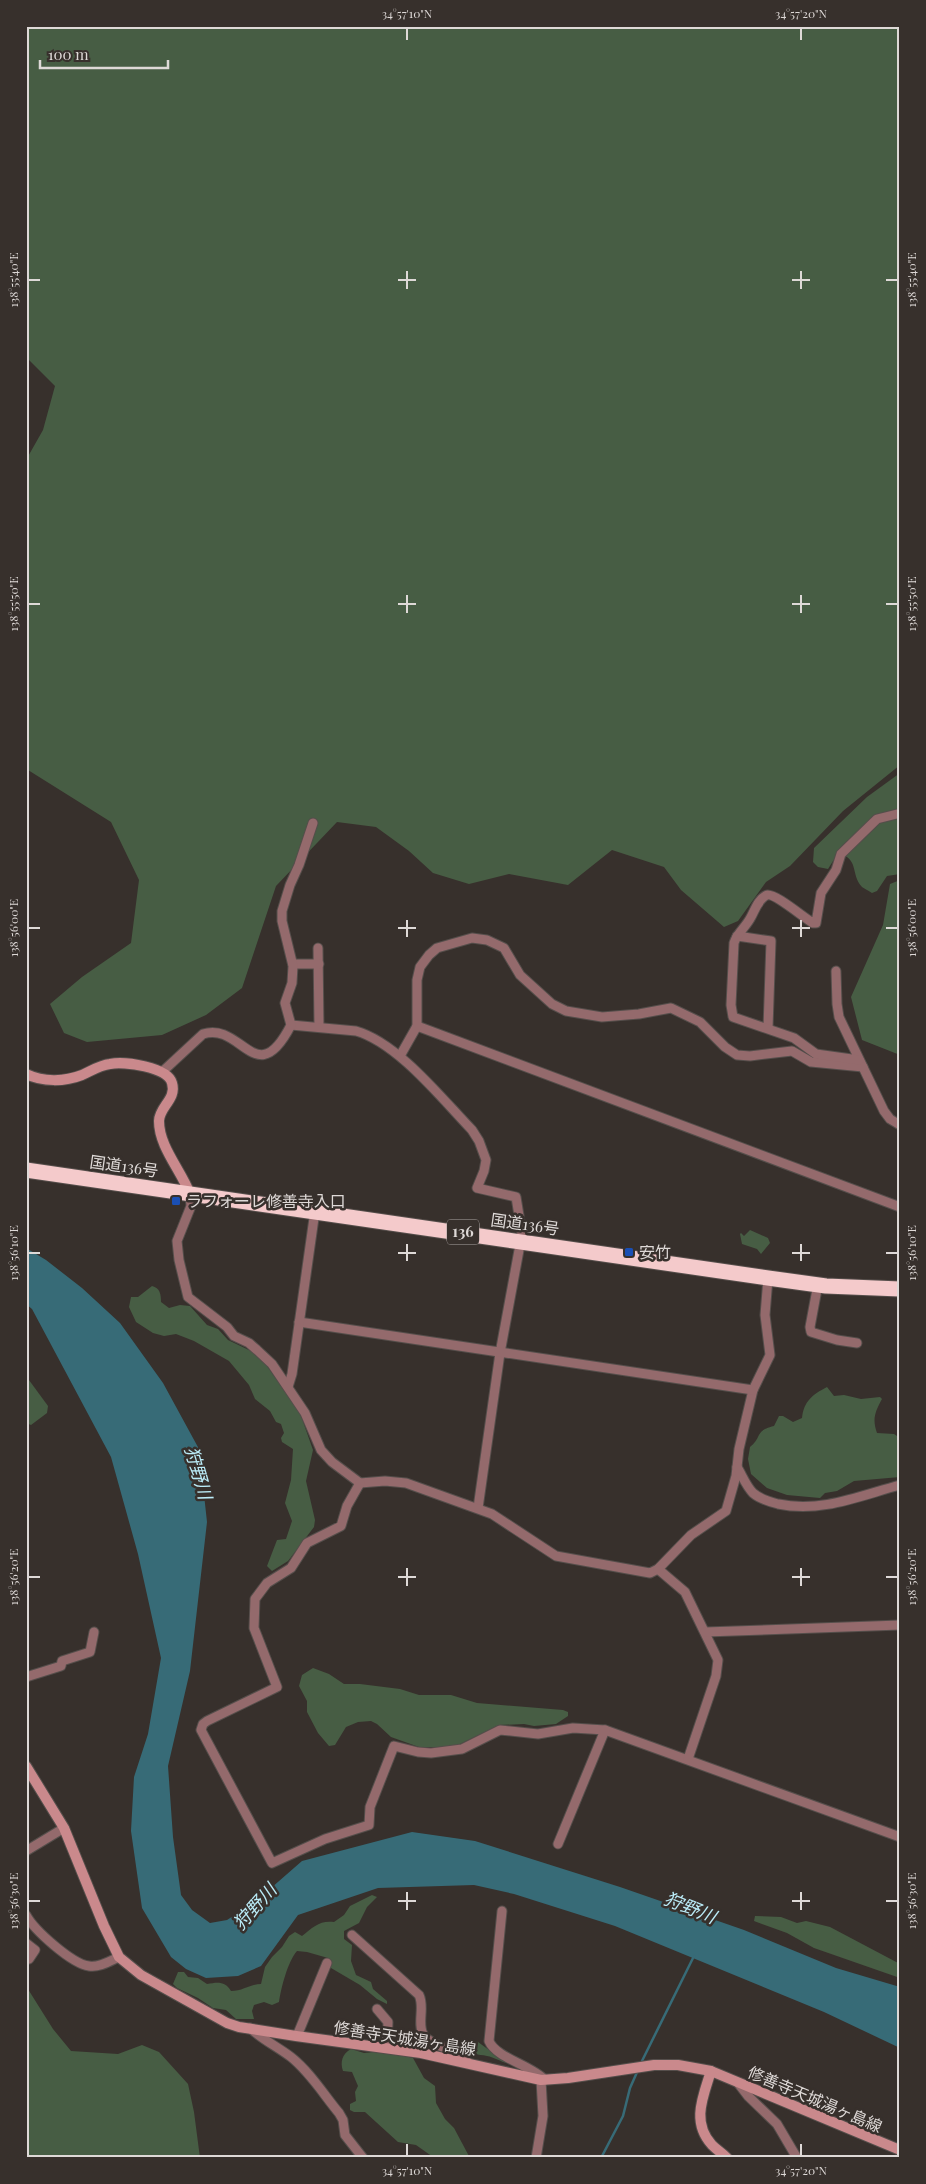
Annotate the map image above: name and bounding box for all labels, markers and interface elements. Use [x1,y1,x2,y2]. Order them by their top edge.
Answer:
text: 34°57'10"N [382,5,433,21]
text: 34°57'20"N [775,5,828,21]
scale bar [40,38,168,70]
text: 100 m [48,44,89,64]
text: 138°55'40"E [5,252,21,308]
text: 138°55'40"E [903,252,919,308]
text: 138°55'50"E [5,576,21,632]
text: 138°55'50"E [903,576,919,632]
text: 138°56'00"E [5,899,21,957]
text: 138°56'00"E [903,899,919,957]
street label: 国道136号 [88,1150,160,1181]
place label: ラフォーレ修善寺入口 [186,1190,346,1211]
marker: ラフォーレ修善寺入口 [170,1195,182,1207]
street label: 国道136号 [489,1208,561,1239]
road number: 136 [447,1220,479,1244]
text: 138°56'10"E [5,1225,21,1281]
text: 138°56'10"E [903,1225,919,1281]
place label: 安竹 [639,1241,671,1262]
marker: 安竹 [623,1246,635,1258]
water label: 狩野川 [180,1443,218,1504]
text: 138°56'20"E [5,1549,21,1605]
text: 138°56'20"E [903,1549,919,1605]
text: 138°56'30"E [5,1873,21,1929]
text: 138°56'30"E [903,1873,919,1929]
water label: 狩野川 [227,1877,283,1934]
water label: 狩野川 [661,1886,722,1929]
street label: 修善寺天城湯ヶ島線 [332,2016,478,2059]
street label: 修善寺天城湯ヶ島線 [745,2061,886,2136]
text: 34°57'10"N [382,2162,433,2178]
text: 34°57'20"N [775,2162,828,2178]

